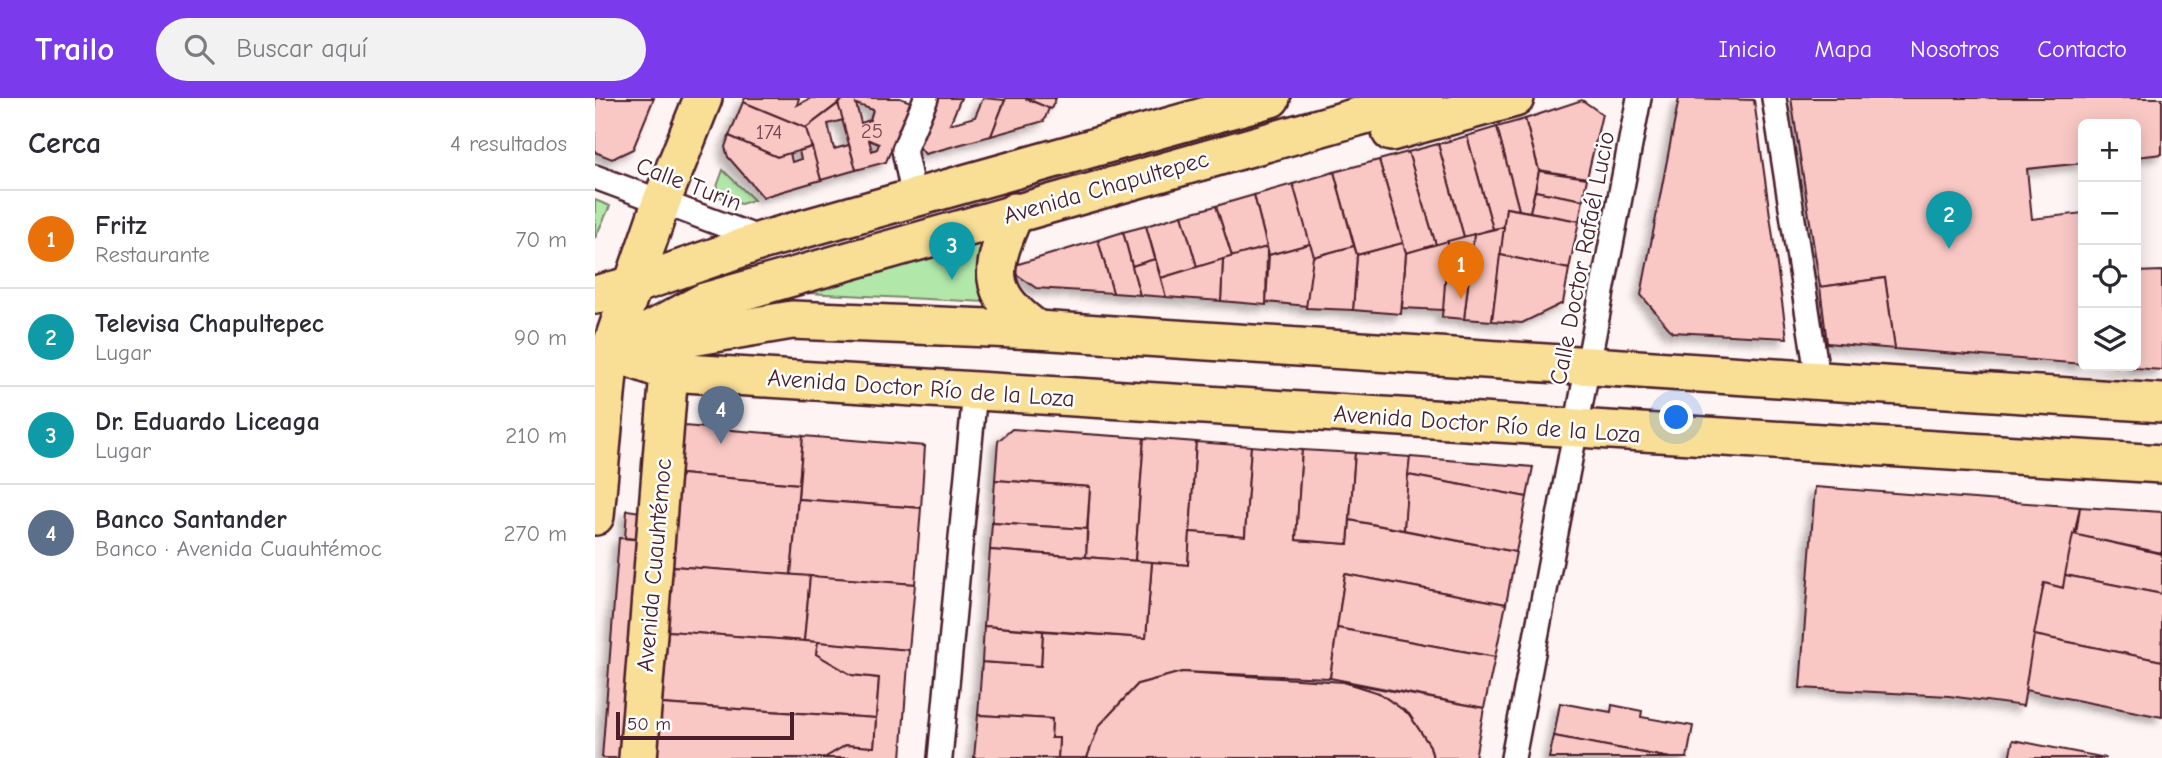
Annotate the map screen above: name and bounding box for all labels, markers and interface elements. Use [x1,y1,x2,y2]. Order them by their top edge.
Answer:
search box [156,18,646,81]
text: Trailo [35,30,114,68]
icon: search [180,30,218,68]
text: Buscar aquí [236,34,367,64]
text: Inicio [1719,35,1776,63]
text: Mapa [1814,35,1872,63]
text: Nosotros [1910,35,1999,63]
text: Contacto [2037,35,2127,63]
house number: 25 [861,119,883,143]
map controls [2078,119,2141,371]
button: + [2078,119,2141,182]
house number: 174 [756,120,782,144]
text: Cerca [28,126,101,161]
street label: Calle Doctor Rafaél Lucio [1544,129,1620,387]
text: 4 resultados [450,130,567,157]
street label: Avenida Chapultepec [1000,144,1212,230]
street label: Calle Turin [632,151,746,217]
button: − [2078,182,2141,245]
pin: 2 [1926,191,1972,249]
text: Fritz [95,211,147,241]
pin: 3 [929,222,975,280]
text: 1 [46,226,56,253]
text: 70 m [515,226,567,253]
text: Restaurante [95,241,210,268]
pin: 1 [1438,241,1484,299]
button: locate [2078,245,2141,308]
button: layers [2078,308,2141,371]
text: Televisa Chapultepec [95,309,324,339]
text: 2 [45,324,57,351]
text: 90 m [514,324,567,351]
text: Lugar [95,339,151,366]
street label: Avenida Doctor Río de la Loza [766,363,1076,413]
pin: 4 [698,386,744,444]
street label: Avenida Doctor Río de la Loza [1332,399,1642,449]
your location [1659,400,1693,434]
text: Dr. Eduardo Liceaga [95,407,320,437]
text: 3 [45,422,57,449]
text: 210 m [505,422,567,449]
text: Lugar [95,437,151,464]
street label: Avenida Cuauhtémoc [631,457,677,673]
text: Banco Santander [95,505,287,535]
text: 4 [46,520,56,547]
text: 270 m [503,520,567,547]
text: Banco · Avenida Cuauhtémoc [95,535,382,562]
scale bar [616,709,795,741]
text: 50 m [627,713,671,735]

